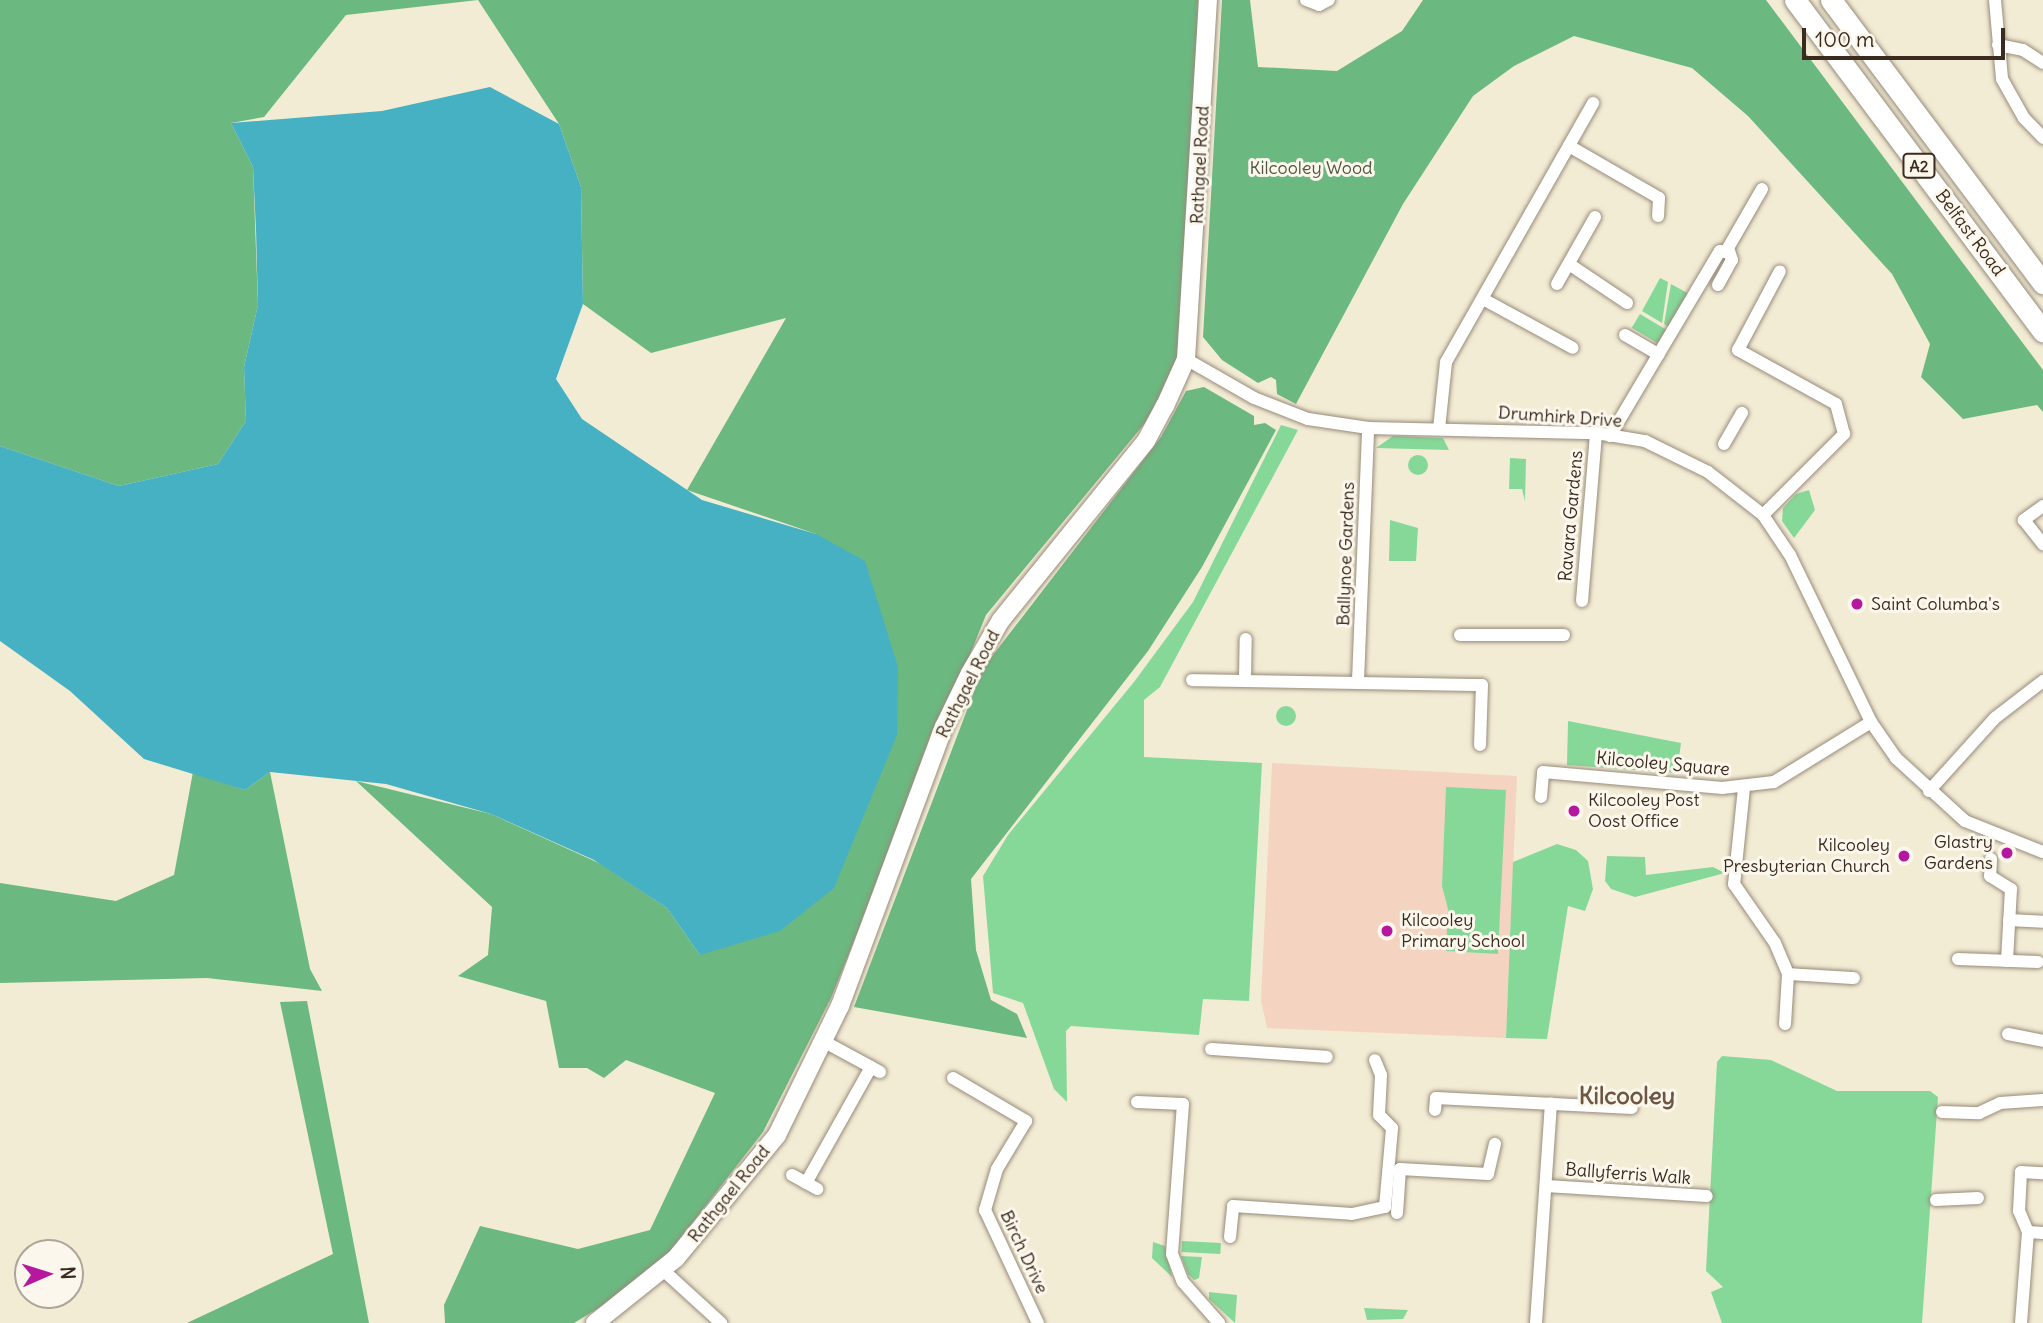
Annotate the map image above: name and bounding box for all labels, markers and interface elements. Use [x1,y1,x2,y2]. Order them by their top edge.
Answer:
scale bar [1805,14,2008,58]
text: 100 m [1815,26,1874,53]
street label: Rathgael Road [1186,105,1214,225]
road number: A2 [1902,154,1937,178]
park label: Kilcooley Wood [1249,157,1373,179]
street label: Belfast Road [1931,186,2009,280]
street label: Drumhirk Drive [1497,402,1623,432]
street label: Ravara Gardens [1555,450,1587,582]
street label: Ballynoe Gardens [1333,482,1359,626]
place label: Saint Columba's [1871,593,2000,615]
marker: Saint Columba's [1849,596,1865,612]
street label: Rathgael Road [931,626,1005,742]
street label: Kilcooley Square [1595,747,1731,781]
place label: Kilcooley Post Oost Office [1588,790,1699,832]
marker: Kilcooley Post Oost Office [1566,803,1582,819]
place label: Glastry Gardens [1924,832,1993,874]
place label: Kilcooley Presbyterian Church [1723,835,1890,878]
marker: Glastry Gardens [1999,845,2015,861]
marker: Kilcooley Presbyterian Church [1896,848,1912,864]
place label: Kilcooley Primary School [1401,910,1525,953]
marker: Kilcooley Primary School [1379,923,1395,939]
district label: Kilcooley [1579,1082,1675,1110]
street label: Rathgael Road [683,1141,775,1247]
street label: Ballyferris Walk [1564,1159,1692,1189]
street label: Birch Drive [995,1207,1053,1297]
north arrow [14,1239,84,1309]
text: N [56,1266,80,1280]

